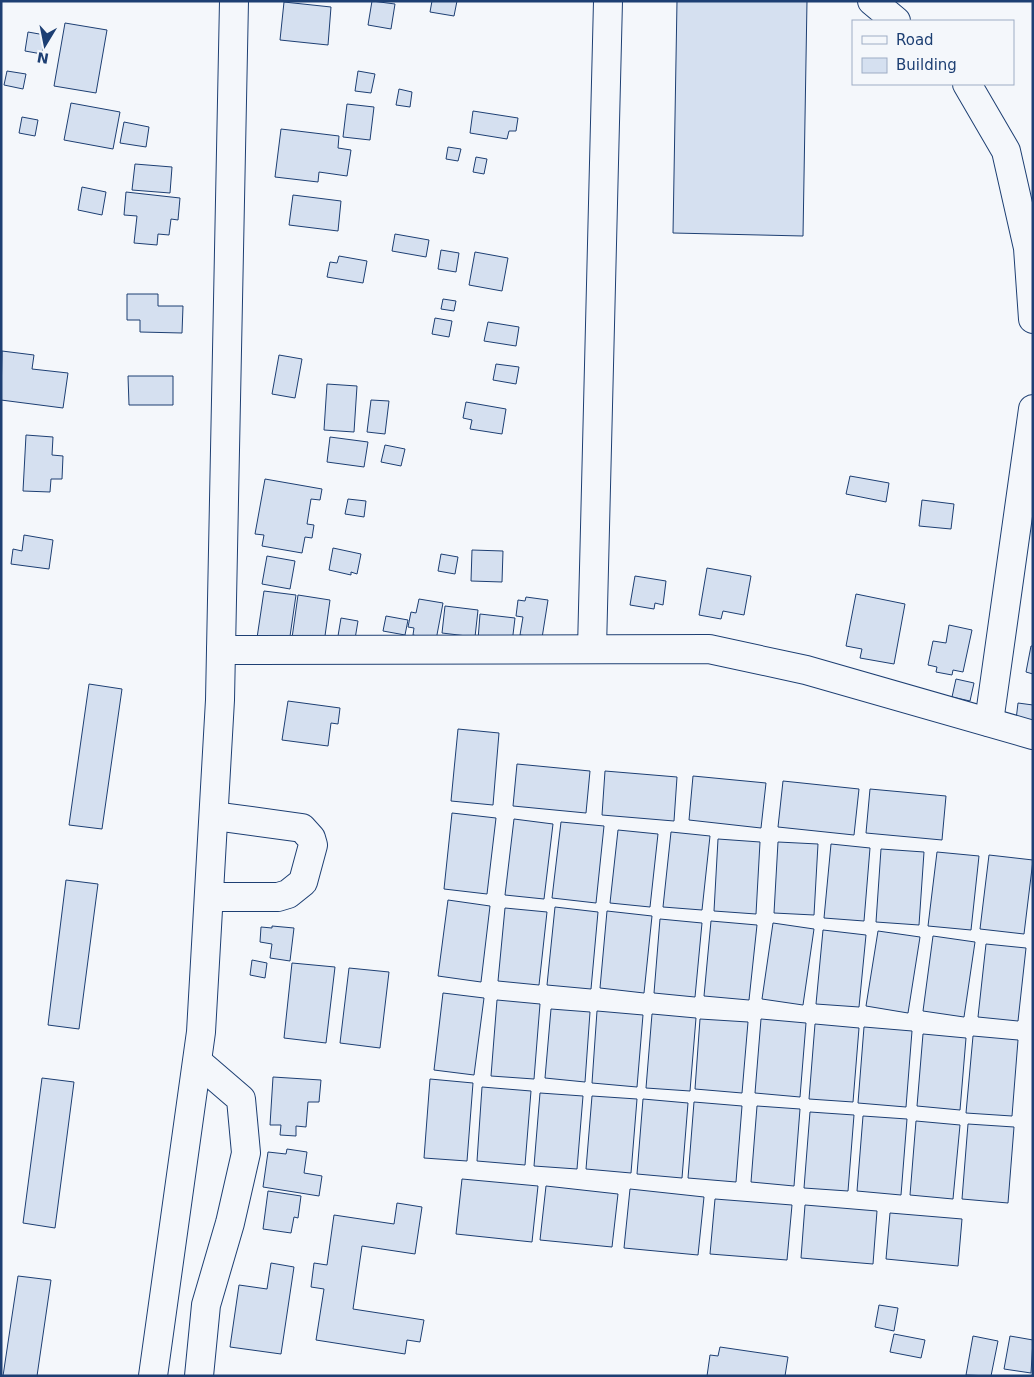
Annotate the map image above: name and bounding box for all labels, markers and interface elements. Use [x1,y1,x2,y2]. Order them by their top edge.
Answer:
north arrow [20,20,70,70]
legend [852,20,1014,85]
text: Road [896,31,934,49]
text: N [36,49,50,67]
text: Building [896,56,957,74]

